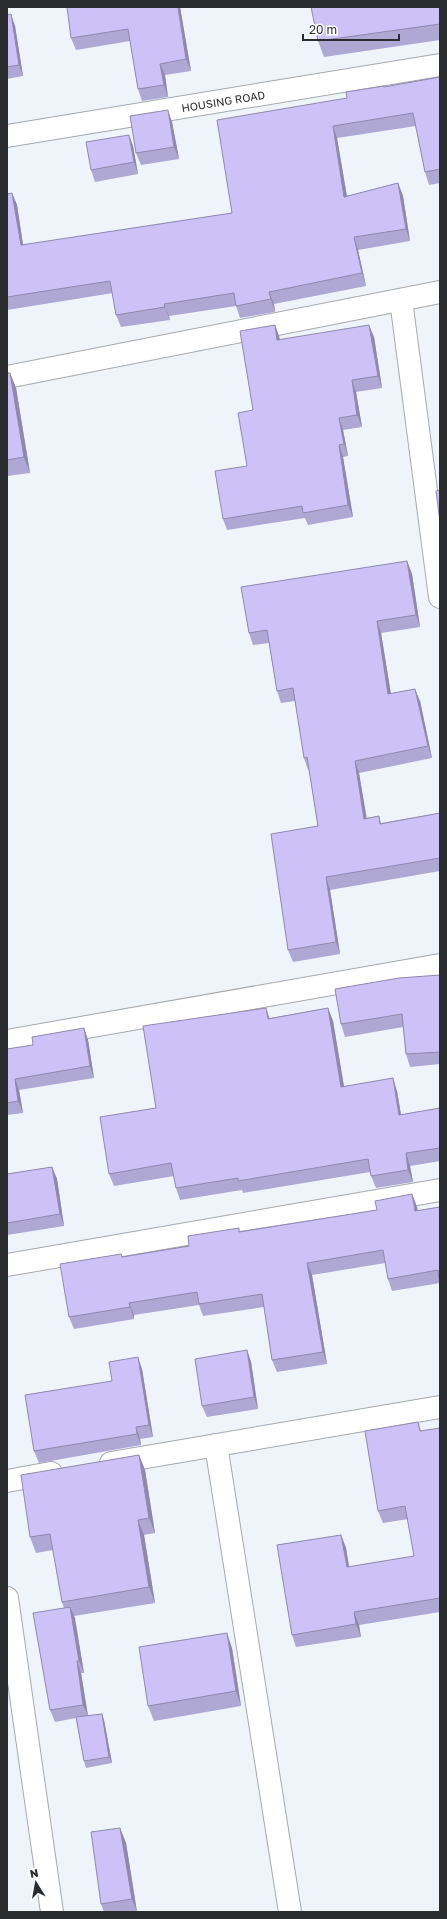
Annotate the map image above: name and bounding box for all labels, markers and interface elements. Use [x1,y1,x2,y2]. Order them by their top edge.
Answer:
scale bar [303,16,399,42]
text: 20 m [309,22,337,37]
street label: HOUSING ROAD [180,87,266,114]
north arrow [16,1863,56,1903]
text: N [29,1866,39,1880]

